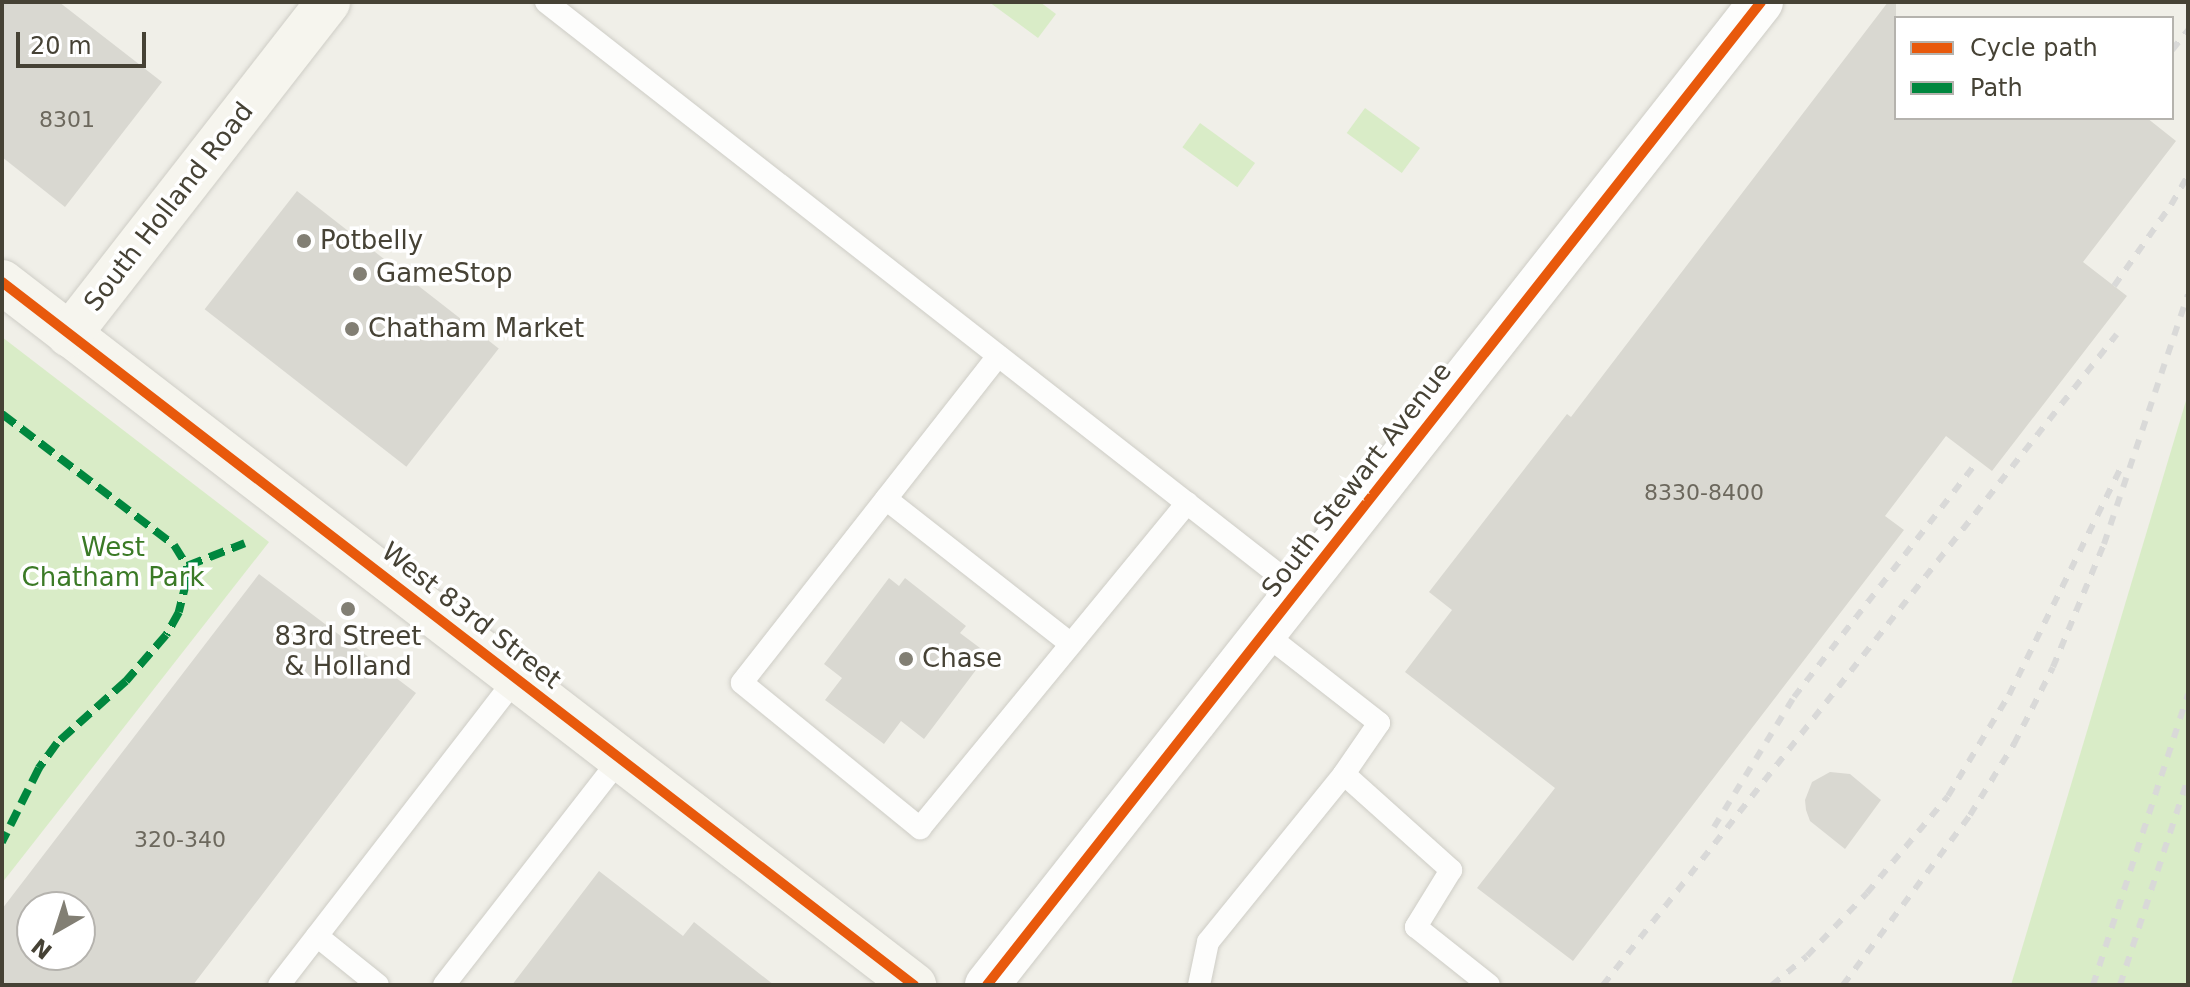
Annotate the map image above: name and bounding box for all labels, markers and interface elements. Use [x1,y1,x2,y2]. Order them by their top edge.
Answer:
scale bar [20,16,150,66]
legend [1894,16,2174,120]
text: 20 m [30,32,92,60]
text: Cycle path [1970,34,2098,62]
text: Path [1970,74,2023,102]
street label: South Holland Road [78,96,260,318]
house number: 8301 [39,107,95,133]
place label: Potbelly [320,225,423,257]
marker: Potbelly [295,232,313,250]
place label: GameStop [376,258,513,290]
marker: GameStop [351,265,369,283]
place label: Chatham Market [368,313,584,345]
marker: Chatham Market [343,320,361,338]
street label: South Stewart Avenue [1256,356,1458,604]
house number: 8330-8400 [1644,480,1764,506]
park label: West Chatham Park [22,532,204,594]
street label: West 83rd Street [375,536,567,696]
marker: 83rd Street & Holland [339,600,357,618]
place label: 83rd Street & Holland [274,621,422,682]
place label: Chase [922,643,1002,675]
marker: Chase [897,650,915,668]
house number: 320-340 [134,827,226,853]
north arrow [16,891,96,971]
text: N [27,933,57,964]

